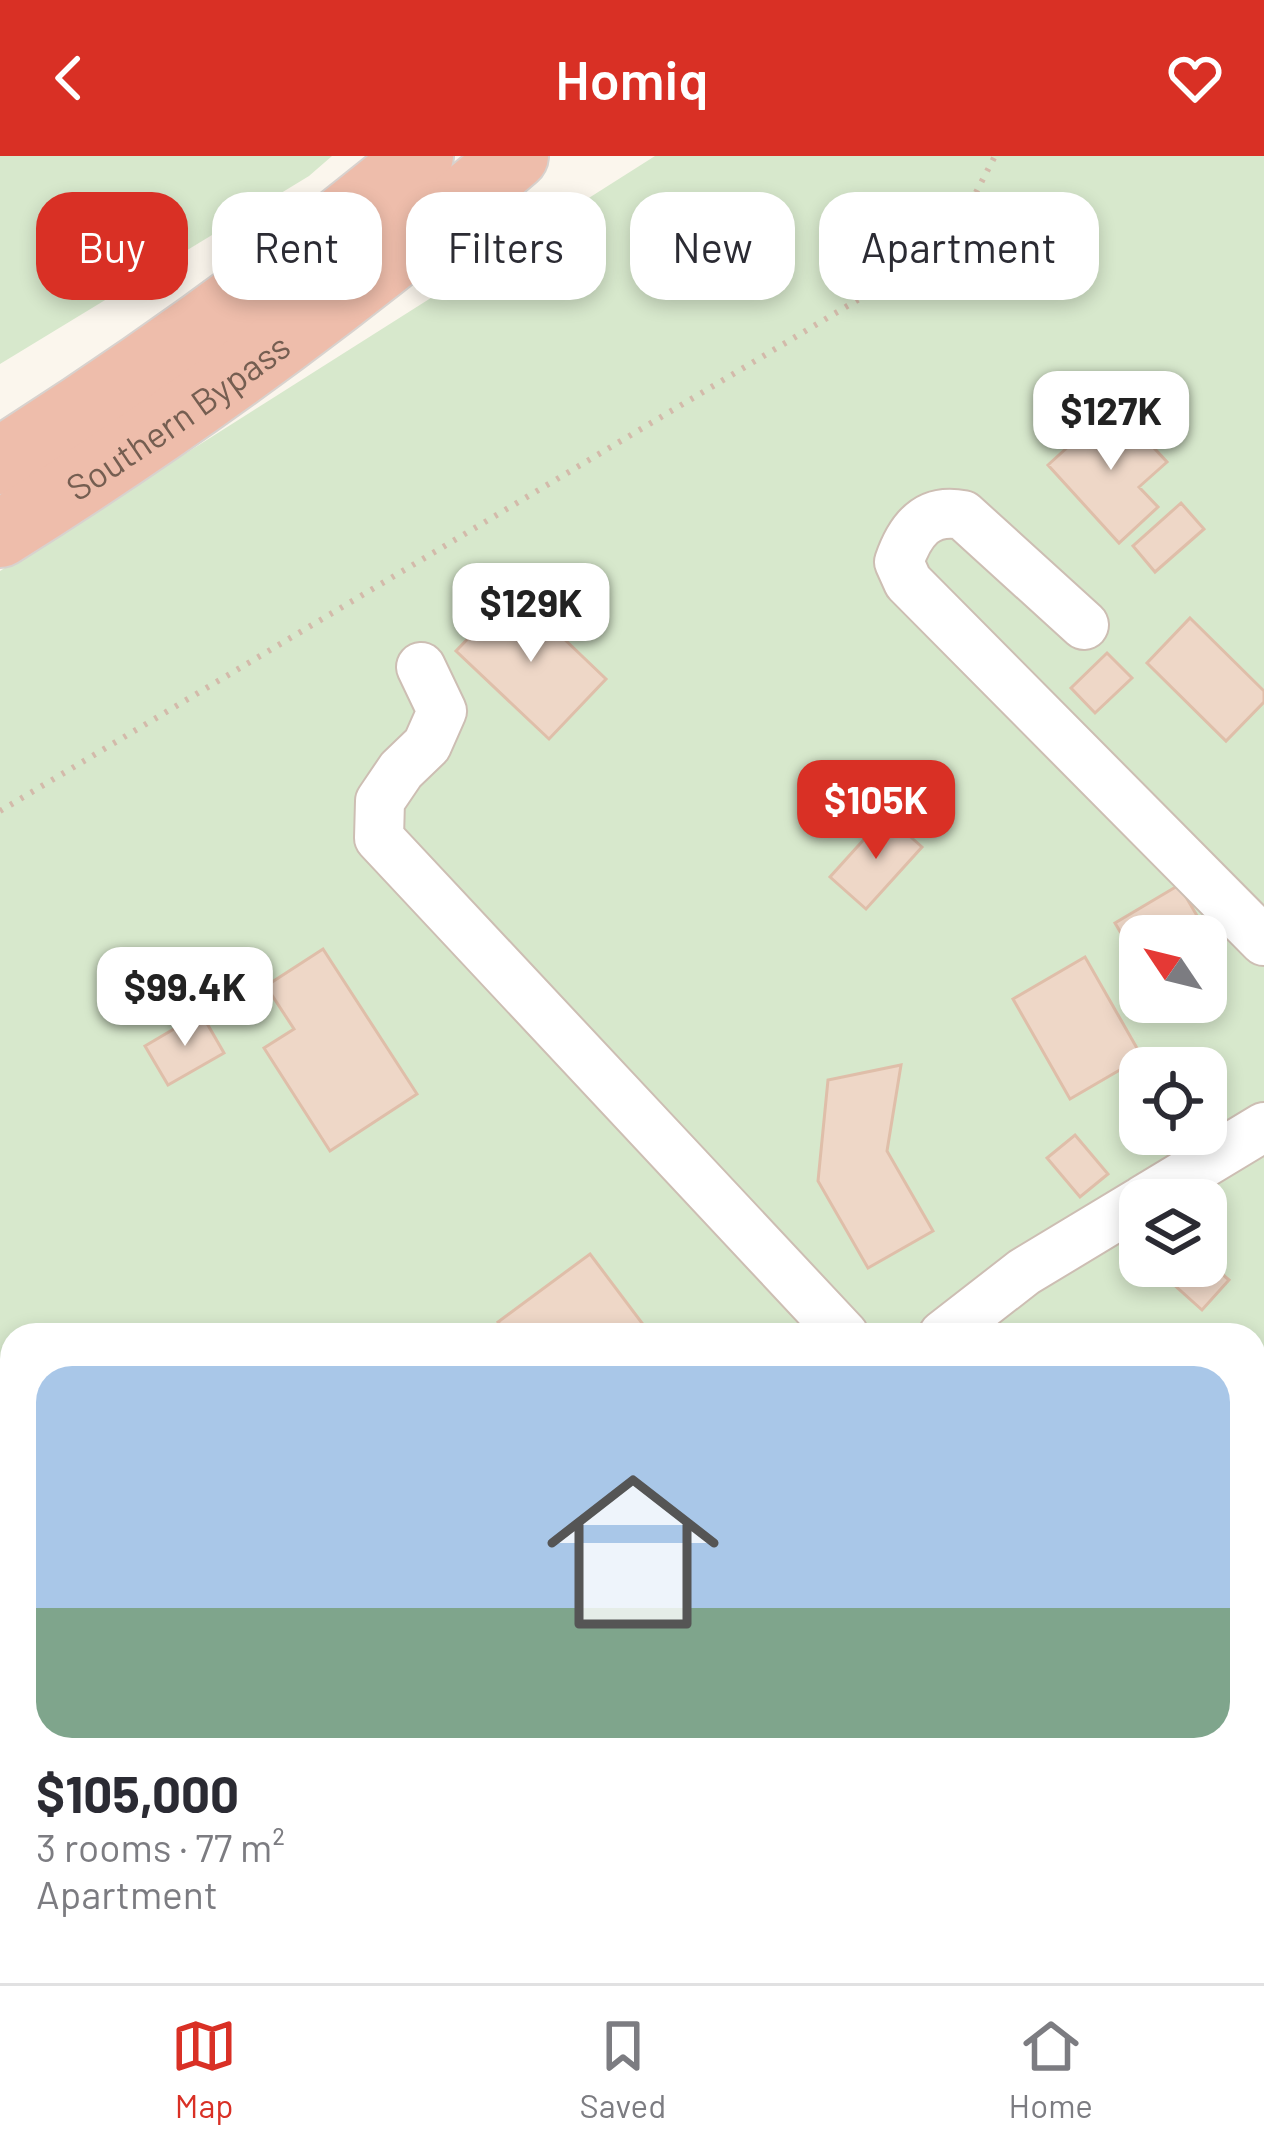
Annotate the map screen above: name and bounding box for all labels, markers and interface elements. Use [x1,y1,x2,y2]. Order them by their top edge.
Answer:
icon: back [36,45,102,111]
icon: heart [1162,45,1228,111]
text: Homiq [555,46,709,111]
chip: Buy [36,192,188,300]
chip: Rent [212,192,382,300]
chip: Filters [406,192,606,300]
chip: New [630,192,795,300]
chip: Apartment [819,192,1099,300]
street label: Southern Bypass [57,323,297,508]
pin: $127K [1027,371,1195,473]
text: $127K [1060,386,1162,433]
pin: $129K [447,563,615,665]
text: $129K [479,578,583,625]
pin: $105K [792,760,960,862]
text: $105K [824,775,928,822]
north arrow [1119,915,1227,1023]
map controls [1119,915,1227,1287]
pin: $99.4K [87,947,283,1049]
text: $99.4K [124,962,246,1009]
button: locate [1119,1047,1227,1155]
button: layers [1119,1179,1227,1287]
icon: home [525,1444,741,1660]
text: $105,000 [36,1762,239,1823]
text: 3 rooms · 77 m² [36,1823,285,1870]
text: Apartment [36,1870,218,1917]
tab: Map [171,2013,237,2125]
tab: Saved [580,2013,666,2125]
tab: Home [1009,2013,1093,2125]

